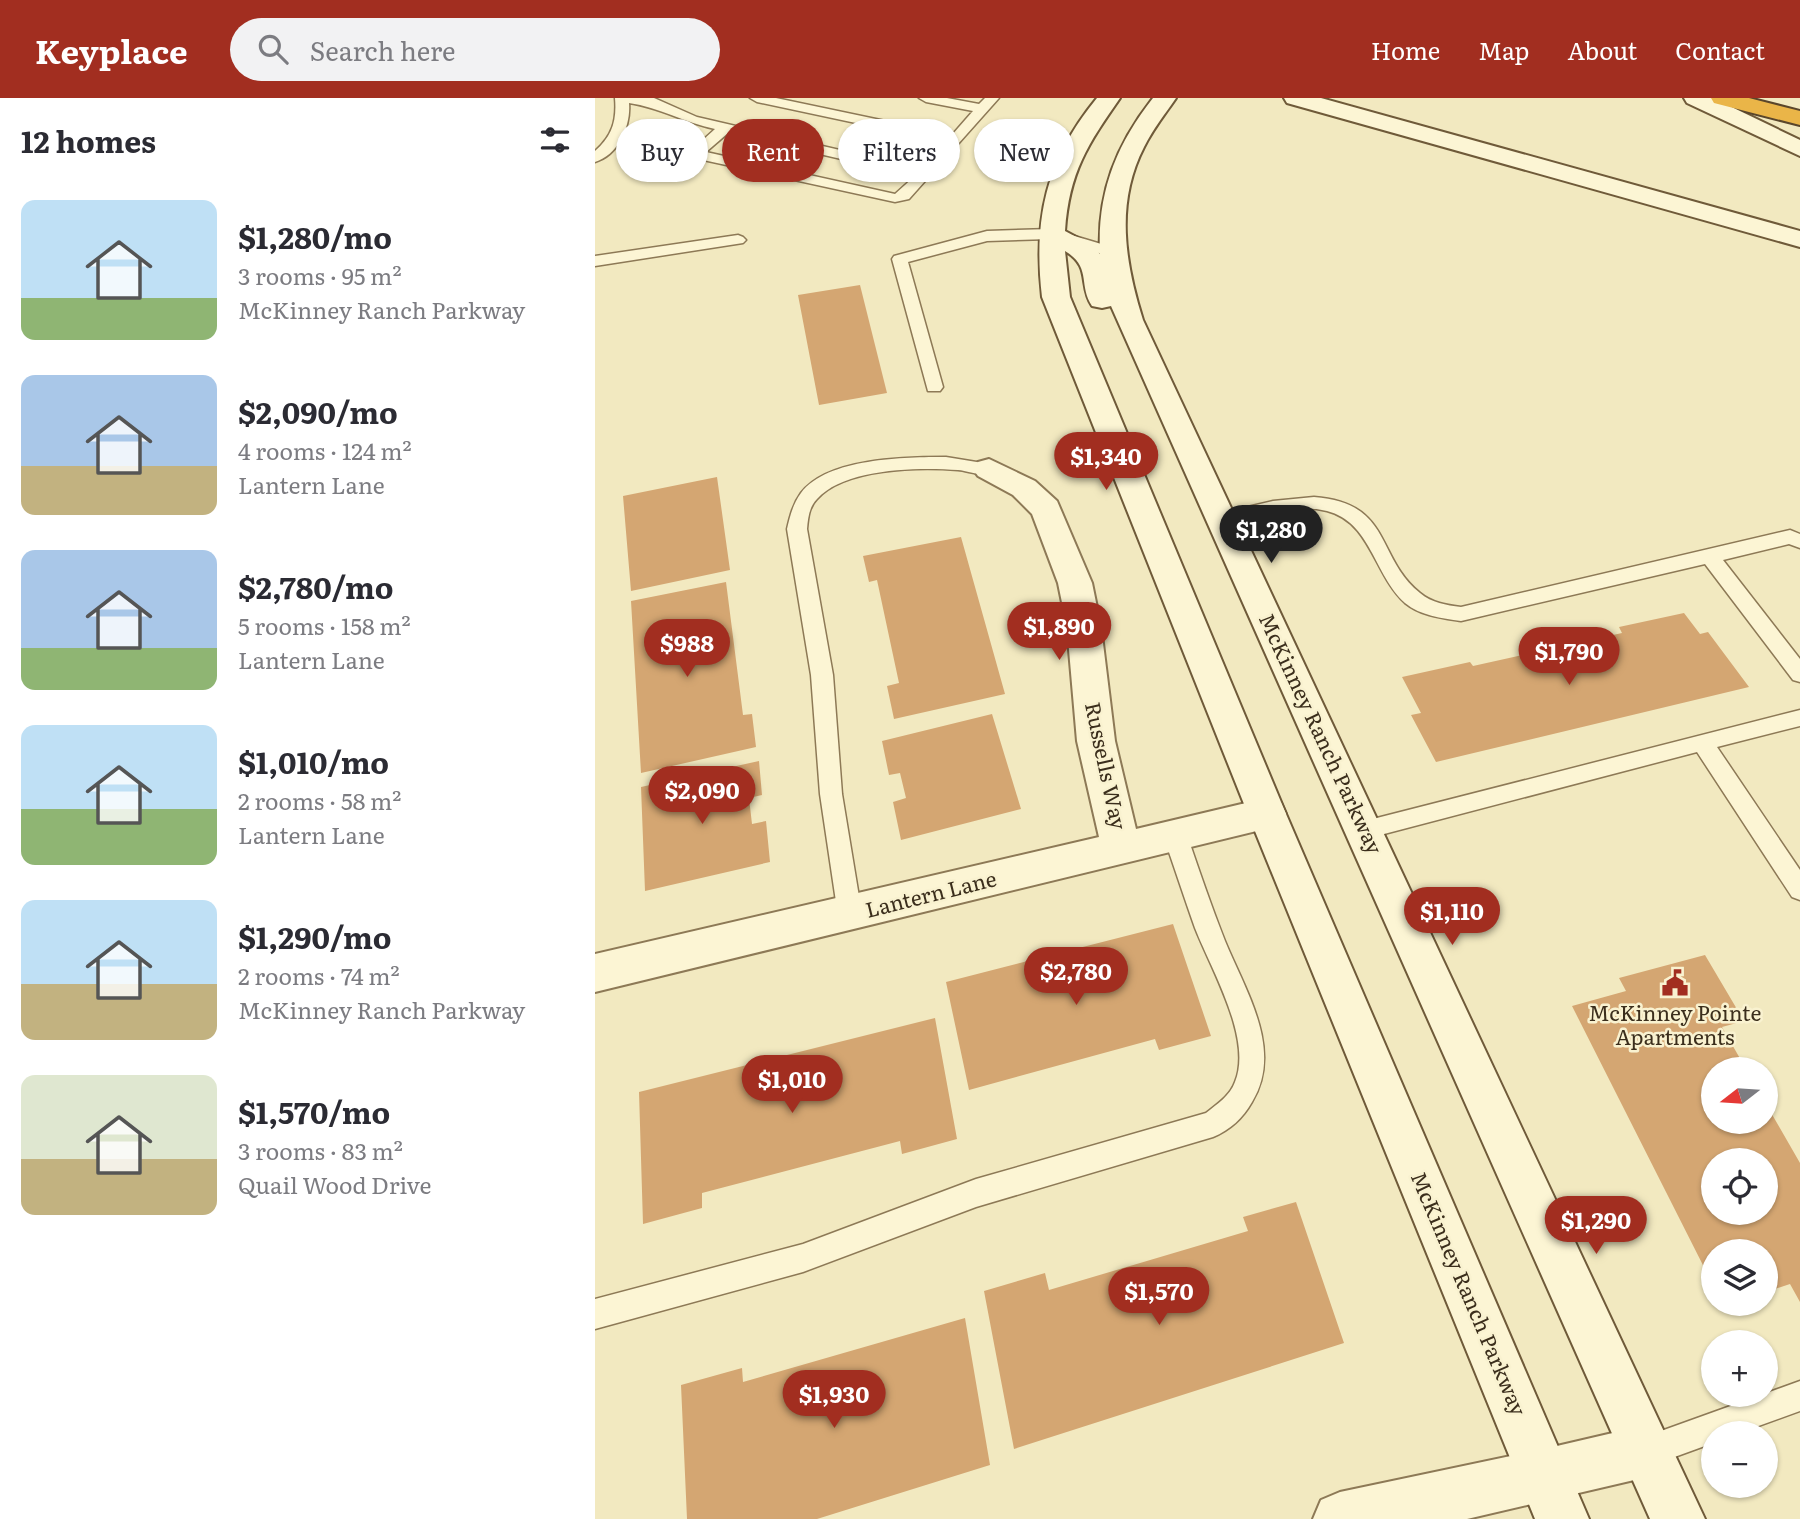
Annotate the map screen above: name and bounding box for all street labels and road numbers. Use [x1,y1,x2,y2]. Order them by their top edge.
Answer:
street label: McKinney Ranch Parkway [1253,607,1392,859]
street label: Russells Way [1079,699,1136,833]
street label: Lantern Lane [862,861,999,924]
street label: McKinney Ranch Parkway [1405,1166,1536,1421]

